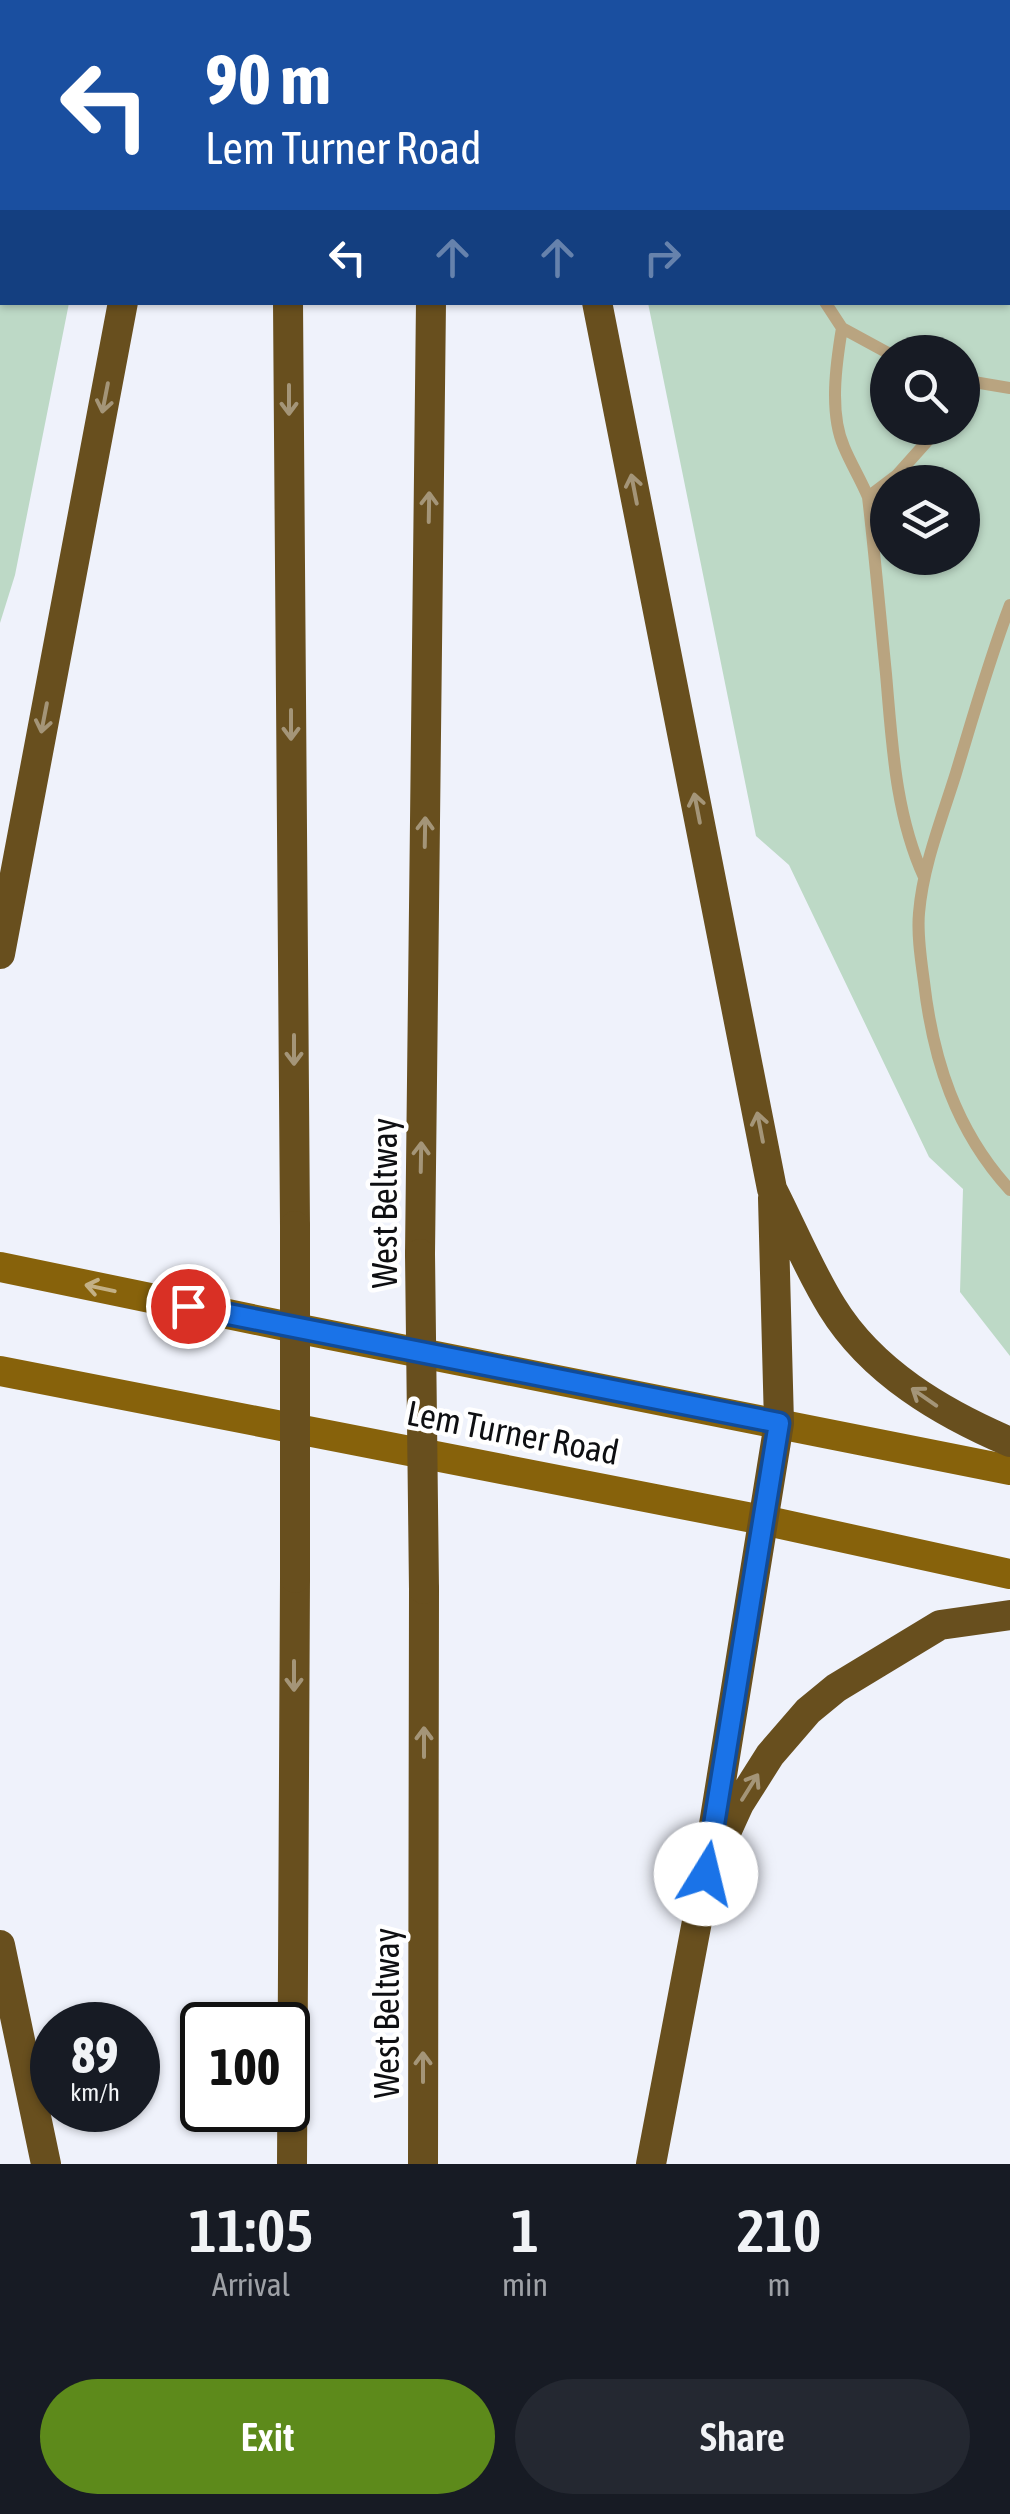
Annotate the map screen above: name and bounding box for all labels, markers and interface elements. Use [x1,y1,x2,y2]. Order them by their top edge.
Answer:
text: 90 m [205,39,331,119]
icon: left [40,40,170,170]
text: Lem Turner Road [205,122,482,174]
icon: left [320,230,375,285]
icon: ahead [425,230,480,285]
icon: ahead [530,230,585,285]
icon: right [635,230,690,285]
map controls [870,335,980,575]
button: search [870,335,980,445]
one-way arrow [95,381,114,414]
one-way arrow [279,383,298,415]
button: layers [870,465,980,575]
one-way arrow [623,474,642,506]
one-way arrow [420,491,438,524]
one-way arrow [34,701,53,733]
one-way arrow [282,708,300,740]
one-way arrow [686,793,705,825]
one-way arrow [416,816,434,848]
one-way arrow [284,1032,304,1065]
one-way arrow [750,1111,769,1143]
street label: West Beltway [364,1118,404,1288]
one-way arrow [412,1141,430,1174]
pin [146,1264,231,1349]
one-way arrow [84,1277,116,1296]
icon: arrive [161,1279,216,1334]
one-way arrow [910,1387,938,1408]
street label: Lem Turner Road [404,1392,622,1472]
one-way arrow [285,1659,304,1691]
one-way arrow [414,1726,434,1758]
one-way arrow [740,1773,760,1801]
position arrow [654,1822,758,1926]
street label: West Beltway [366,1928,406,2098]
speed limit sign: 100 [180,2002,310,2132]
text: 89 [71,2026,118,2084]
one-way arrow [414,2051,432,2084]
text: km/h [70,2078,120,2106]
text: 11:05 [189,2196,313,2265]
text: 1 [511,2196,539,2265]
text: 210 [737,2196,821,2265]
text: Arrival [212,2266,290,2303]
text: min [502,2266,548,2303]
text: m [767,2266,791,2303]
button: Exit [40,2379,495,2494]
button: Share [515,2379,970,2494]

